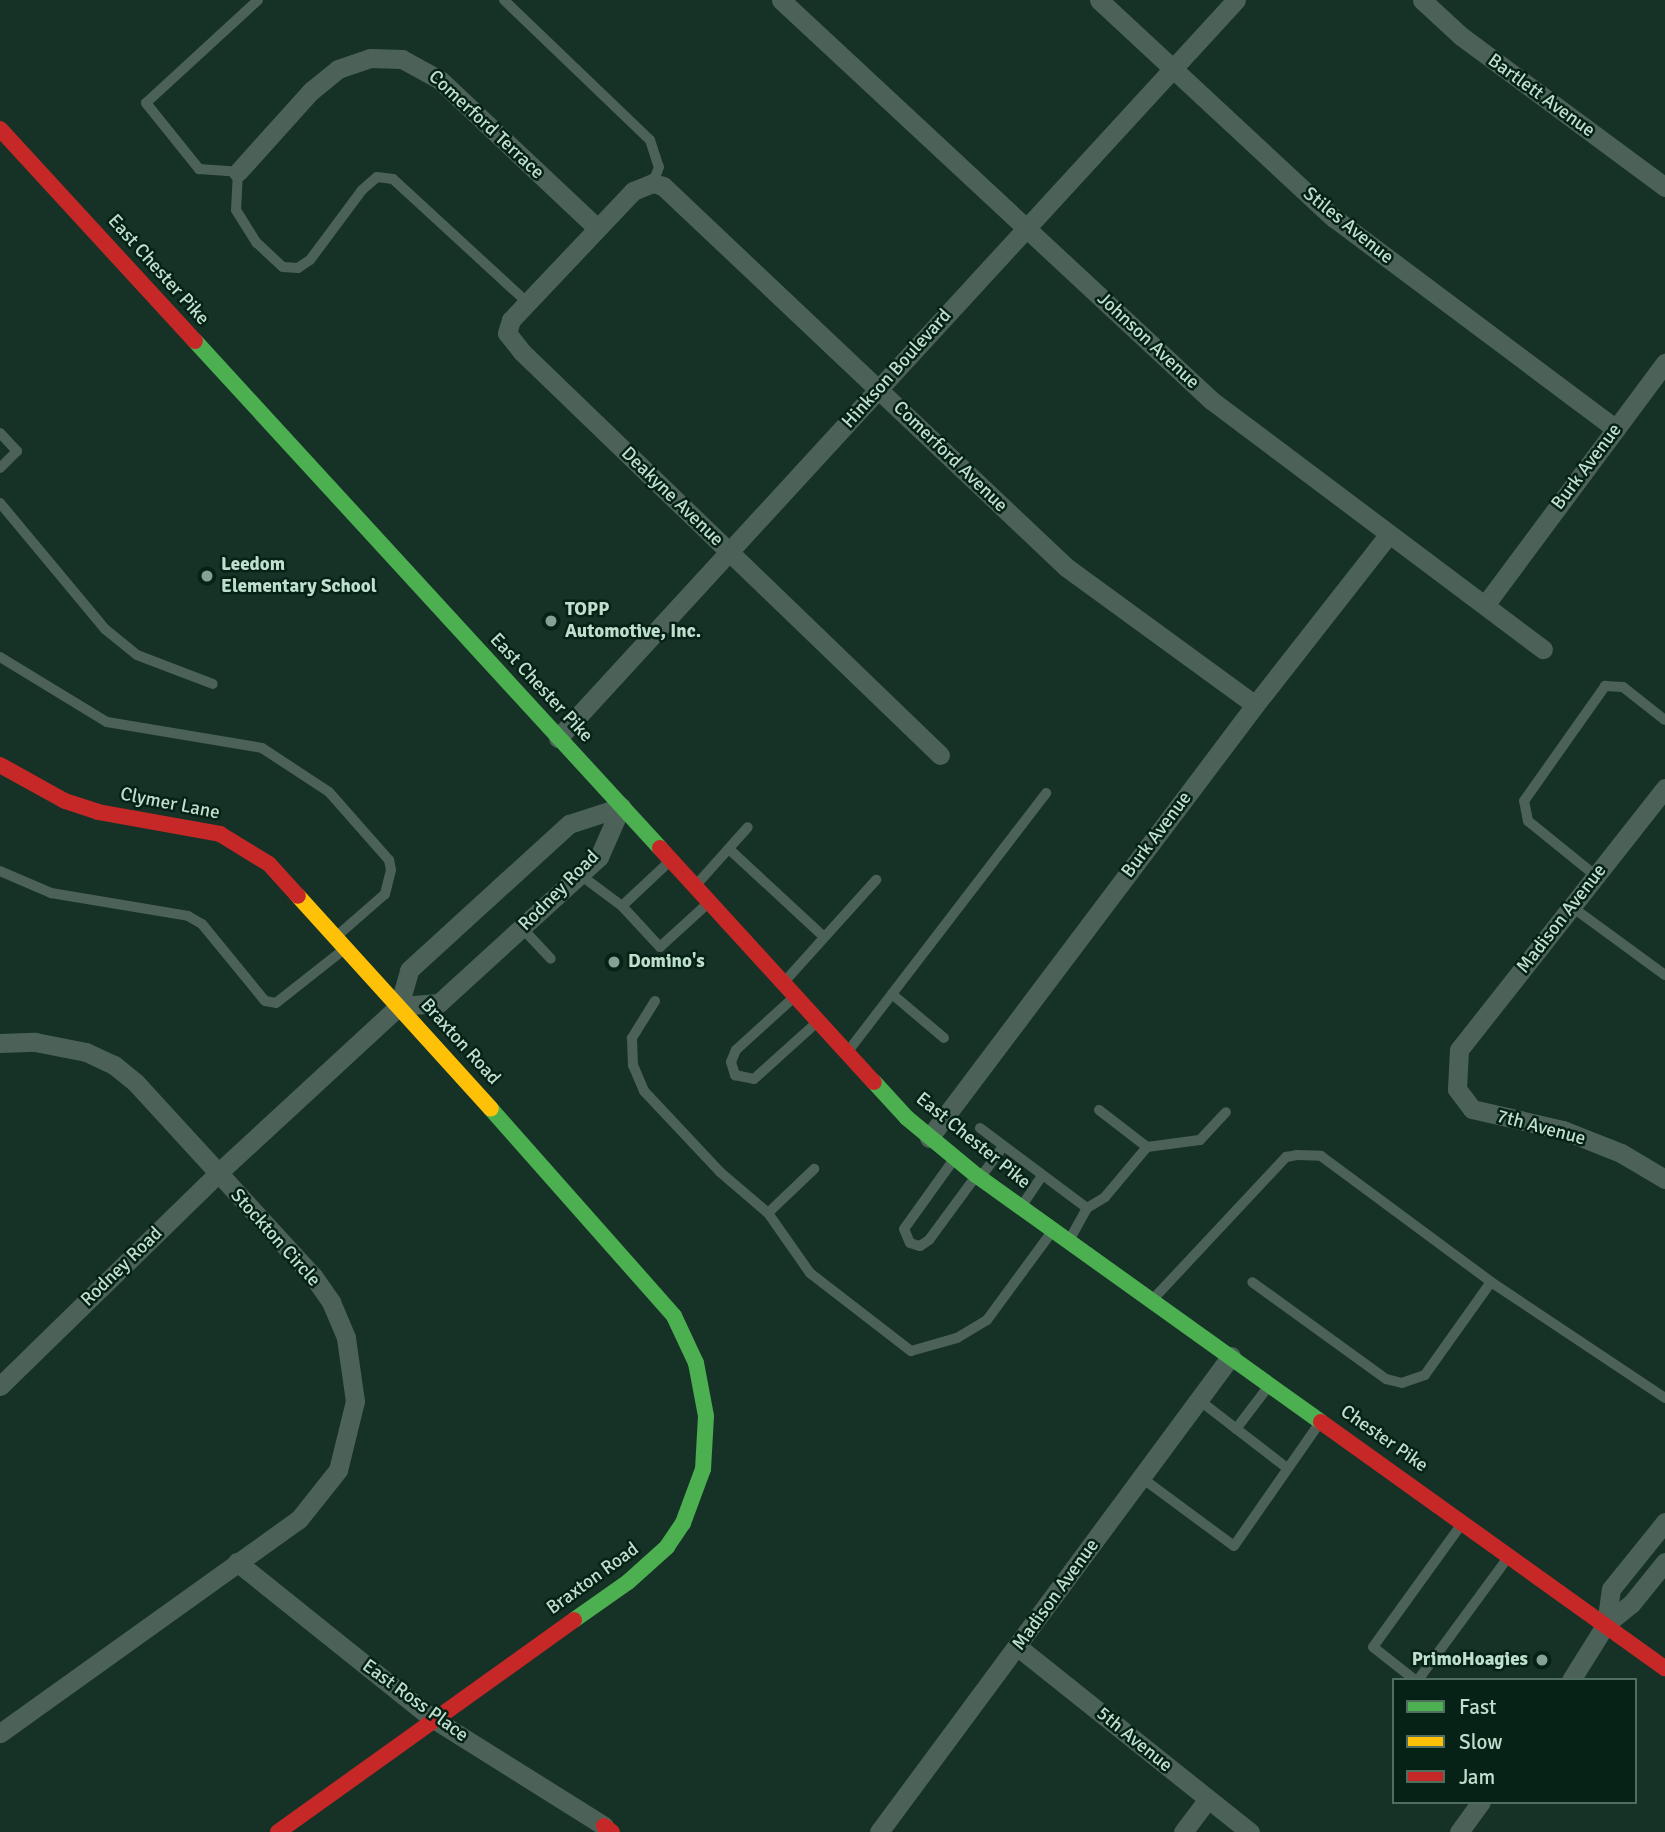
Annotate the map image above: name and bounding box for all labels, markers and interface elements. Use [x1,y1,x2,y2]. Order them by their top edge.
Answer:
street label: Bartlett Avenue [1483,49,1599,143]
street label: Comerford Terrace [424,66,548,184]
street label: Stiles Avenue [1298,183,1398,269]
street label: East Chester Pike [102,210,214,330]
street label: Johnson Avenue [1092,288,1204,394]
street label: Hinkson Boulevard [838,305,956,433]
street label: Comerford Avenue [888,397,1012,517]
street label: Burk Avenue [1547,419,1627,515]
street label: Deakyne Avenue [616,442,728,552]
place label: Leedom Elementary School [221,554,377,598]
marker: Leedom Elementary School [199,568,215,584]
place label: TOPP Automotive, Inc. [565,599,701,643]
marker: TOPP Automotive, Inc. [543,613,559,629]
street label: East Chester Pike [485,629,597,747]
street label: Clymer Lane [118,783,222,825]
street label: Burk Avenue [1117,787,1197,883]
street label: Rodney Road [514,846,604,936]
street label: Madison Avenue [1512,860,1612,978]
place label: Domino's [628,951,705,973]
marker: Domino's [606,954,622,970]
street label: Braxton Road [415,994,505,1090]
street label: East Chester Pike [911,1088,1035,1194]
street label: 7th Avenue [1494,1105,1588,1151]
street label: Stockton Circle [225,1185,325,1291]
street label: Rodney Road [77,1223,167,1311]
street label: Chester Pike [1336,1401,1432,1477]
street label: Madison Avenue [1008,1535,1104,1655]
street label: Braxton Road [543,1538,643,1620]
place label: PrimoHoagies [1412,1649,1528,1671]
marker: PrimoHoagies [1534,1652,1550,1668]
street label: East Ross Place [358,1655,472,1747]
legend [1392,1678,1637,1804]
text: Fast [1459,1694,1496,1720]
street label: 5th Avenue [1092,1703,1176,1777]
text: Slow [1459,1729,1503,1755]
text: Jam [1459,1764,1495,1790]

